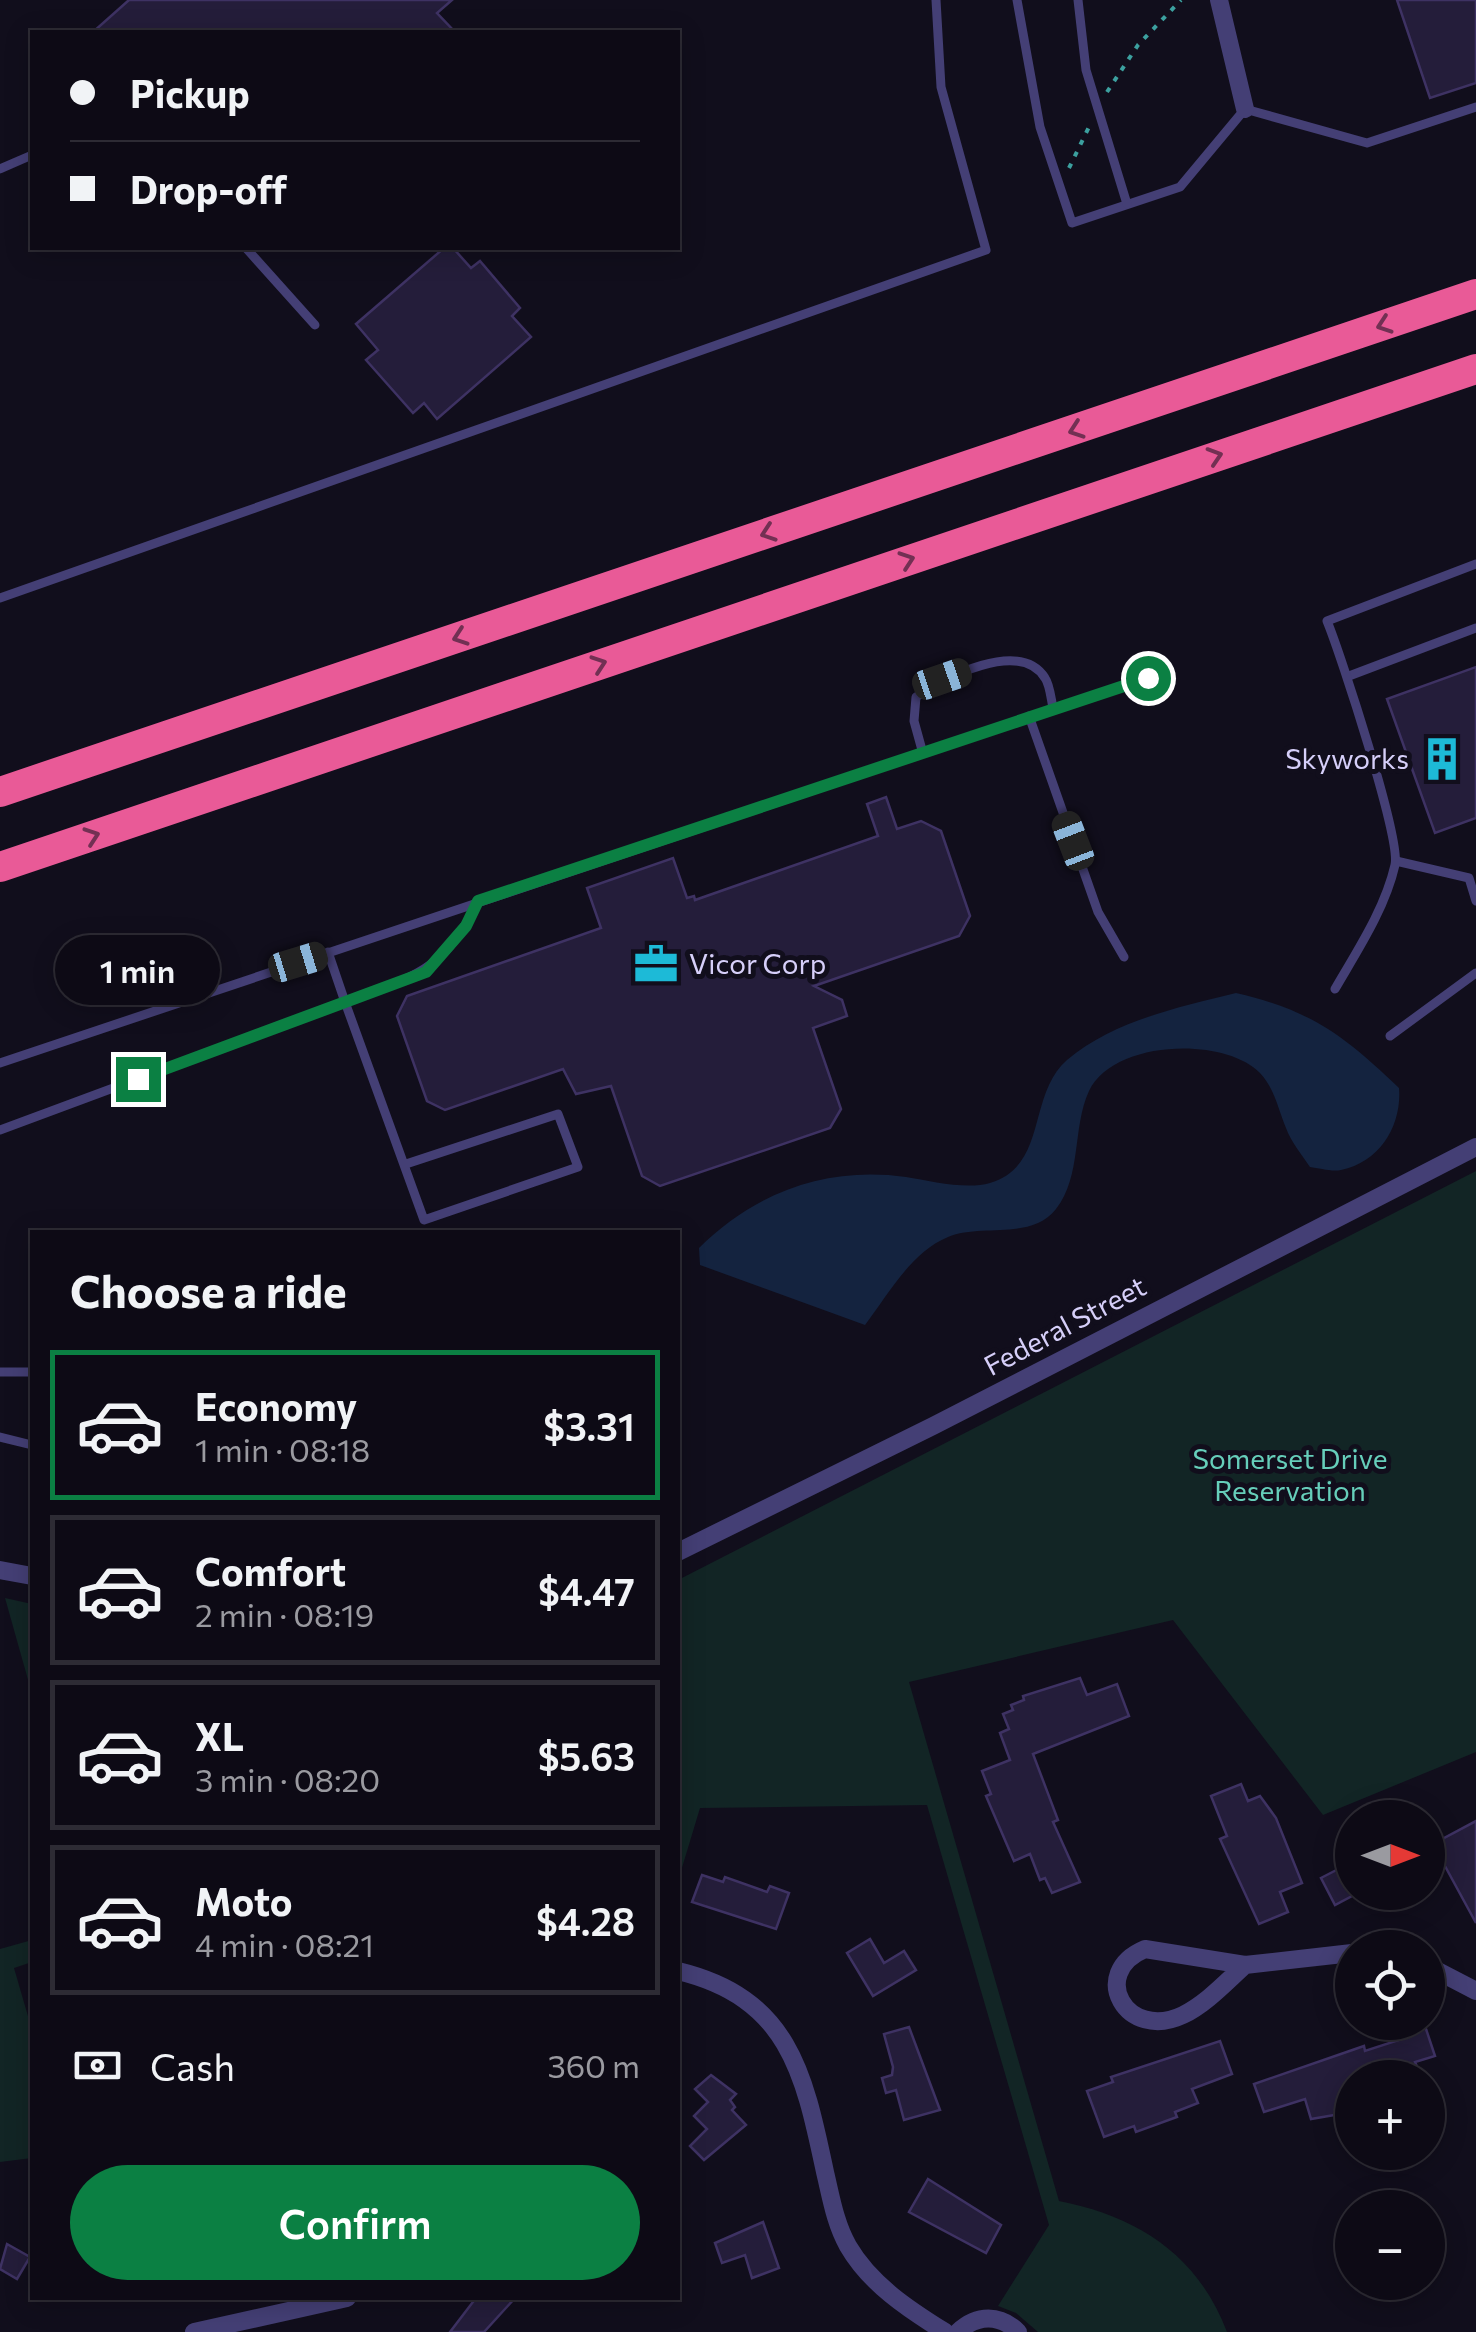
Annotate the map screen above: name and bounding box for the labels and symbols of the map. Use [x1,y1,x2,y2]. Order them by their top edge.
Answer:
one-way arrow [1376,314,1393,334]
one-way arrow [1068,418,1085,438]
one-way arrow [1206,448,1223,468]
one-way arrow [760,521,777,541]
one-way arrow [897,551,914,571]
one-way arrow [452,625,469,645]
one-way arrow [589,655,606,675]
car [909,655,975,703]
route start [1126,656,1171,701]
building icon: Skyworks [1418,735,1466,783]
place label: Skyworks [1285,741,1409,775]
car [1048,808,1098,874]
one-way arrow [83,828,100,848]
callout: 1 min [56,934,220,1004]
car [265,939,331,985]
office icon: Vicor Corp [632,940,680,988]
place label: Vicor Corp [689,946,826,980]
route end [116,1057,161,1102]
street label: Federal Street [978,1268,1151,1382]
park label: Somerset Drive Reservation [1193,1441,1387,1507]
north arrow [1335,1800,1445,1910]

